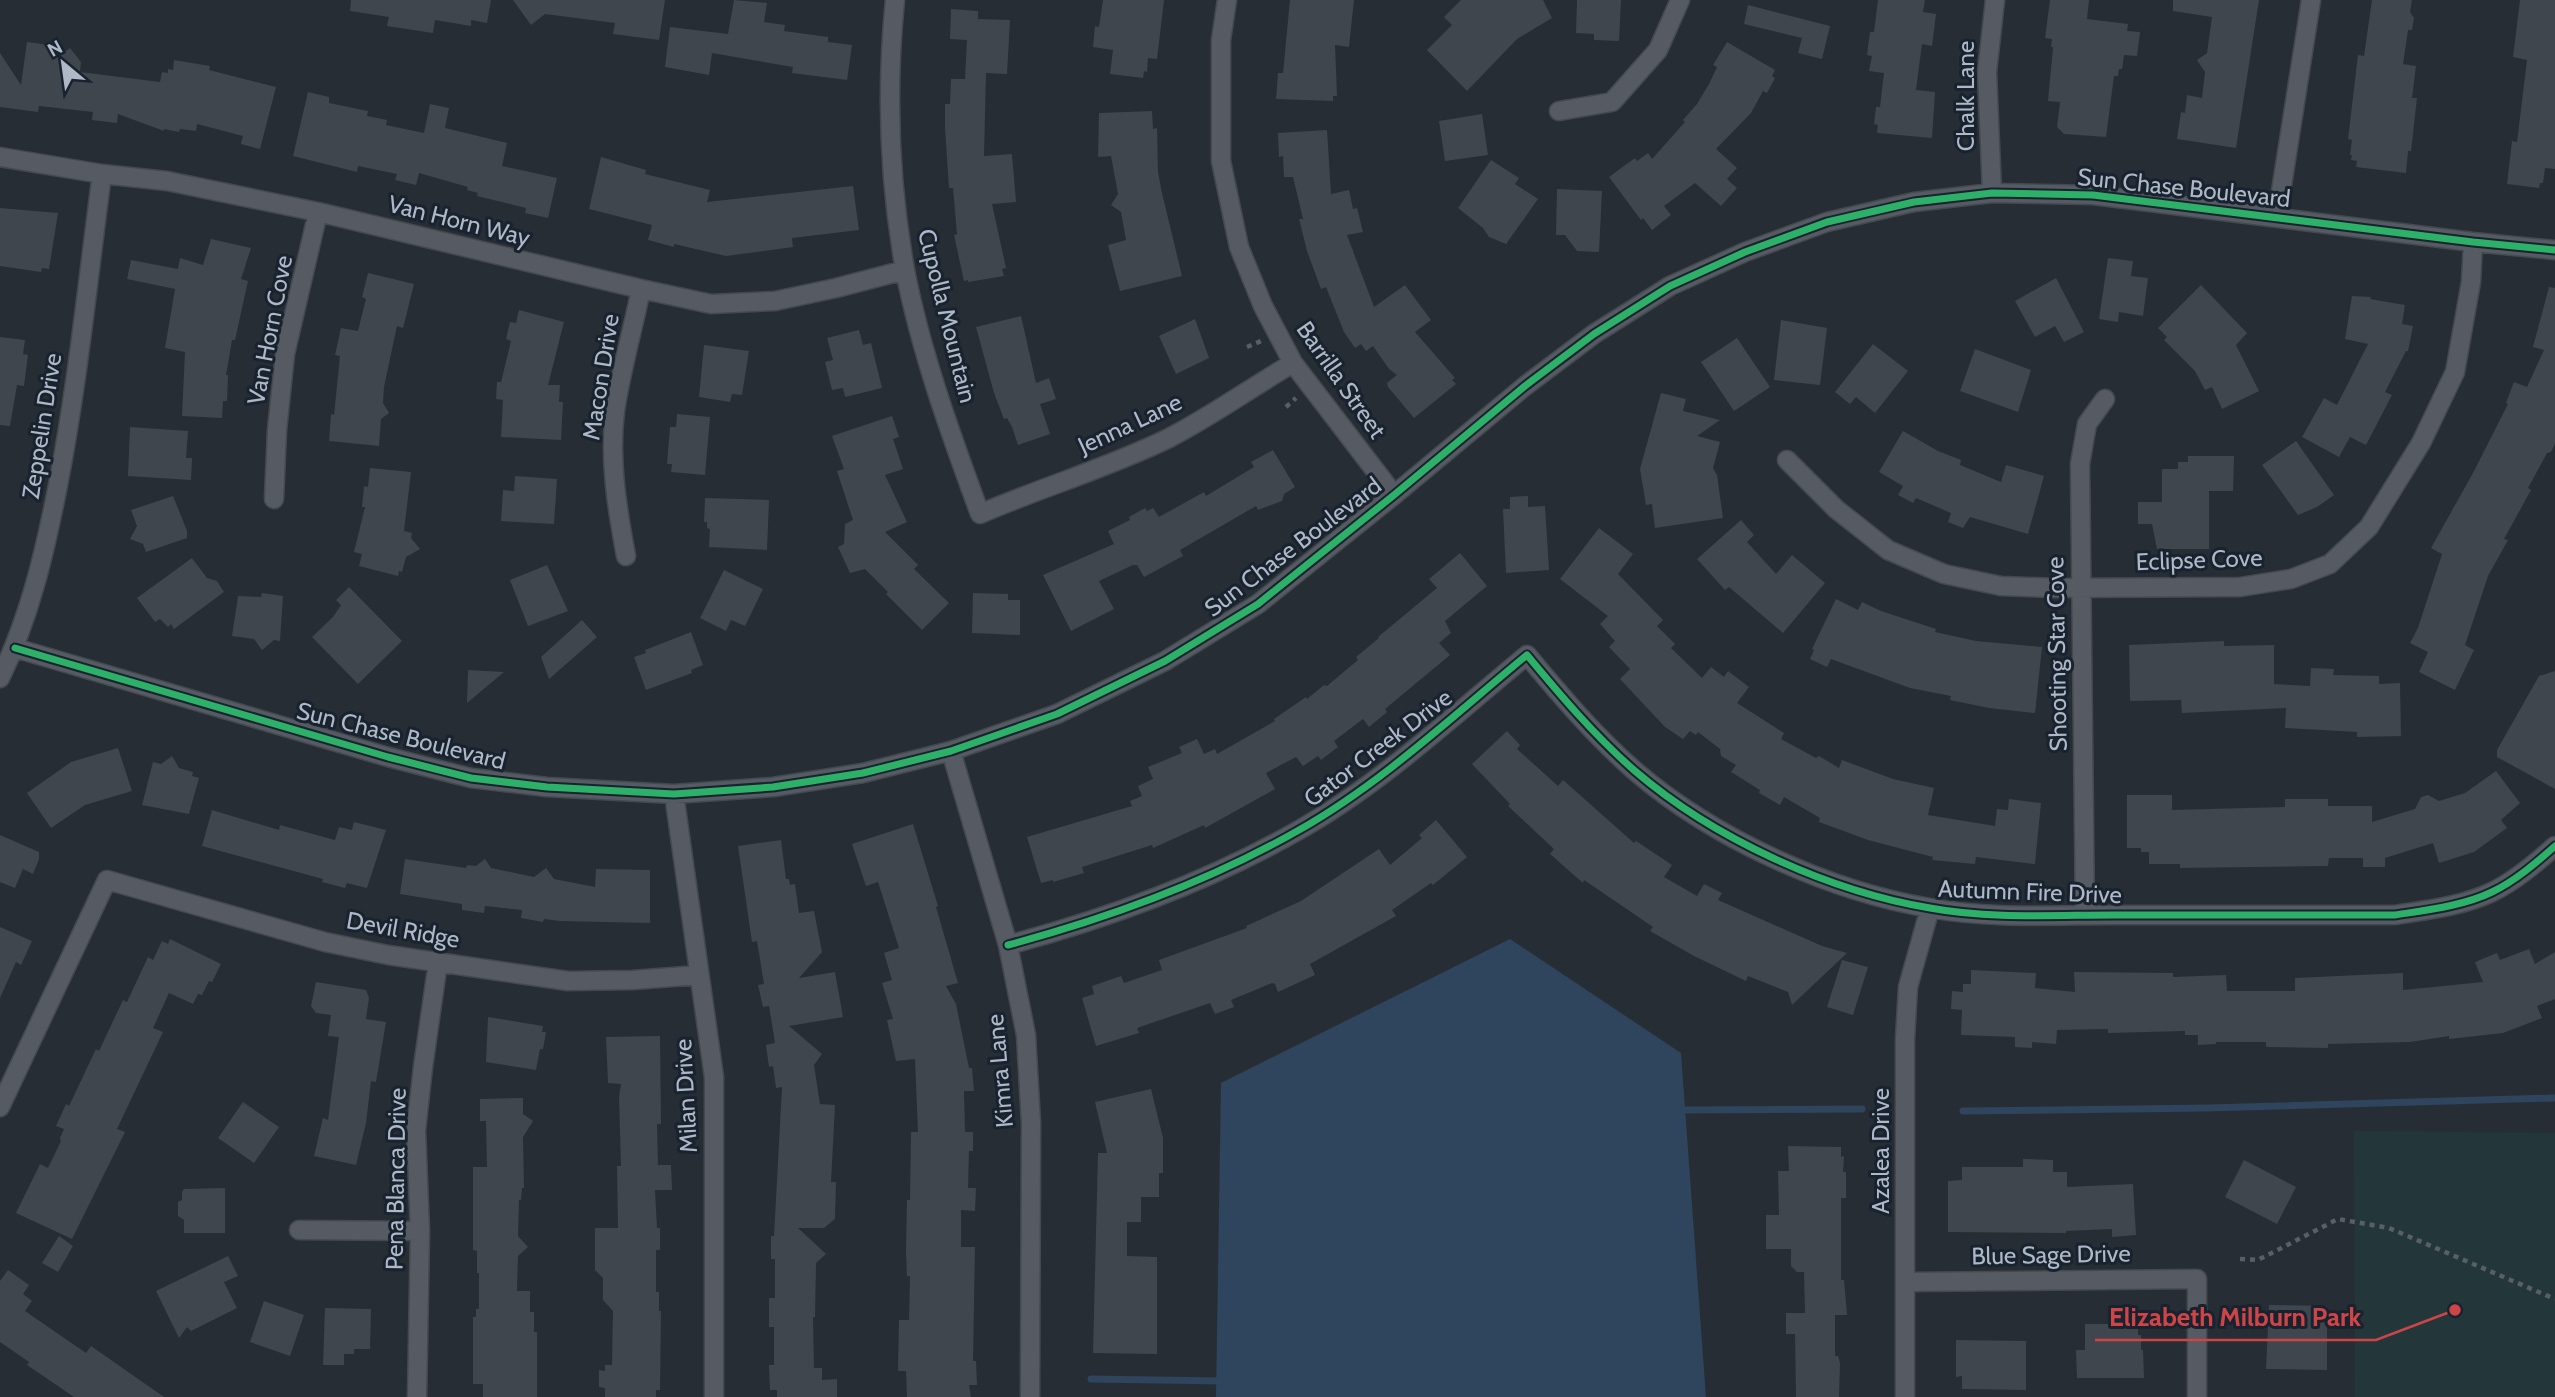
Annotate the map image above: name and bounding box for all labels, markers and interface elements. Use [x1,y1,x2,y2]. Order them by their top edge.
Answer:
north arrow [28,28,98,98]
text: N [44,35,66,62]
street label: Chalk Lane [1951,41,1980,151]
street label: Sun Chase Boulevard [2076,162,2292,213]
street label: Van Horn Way [385,189,533,252]
street label: Cupolla Mountain [912,226,983,406]
street label: Van Horn Cove [241,253,298,407]
street label: Macon Drive [576,312,625,442]
street label: Barrilla Street [1291,316,1392,444]
street label: Zeppelin Drive [16,351,67,501]
street label: Jenna Lane [1072,387,1186,461]
street label: Sun Chase Boulevard [1199,471,1387,623]
street label: Eclipse Cove [2135,543,2263,576]
street label: Shooting Star Cove [2040,556,2073,752]
street label: Gator Creek Drive [1298,682,1458,813]
street label: Sun Chase Boulevard [294,696,508,775]
street label: Autumn Fire Drive [1938,874,2122,909]
street label: Devil Ridge [344,905,462,954]
street label: Kimra Lane [980,1013,1019,1129]
street label: Milan Drive [668,1038,703,1154]
street label: Pena Blanca Drive [379,1088,412,1270]
street label: Azalea Drive [1866,1088,1895,1214]
street label: Blue Sage Drive [1971,1239,2131,1270]
callout: Elizabeth Milburn Park [2095,1293,2376,1340]
text: Elizabeth Milburn Park [2109,1301,2361,1333]

